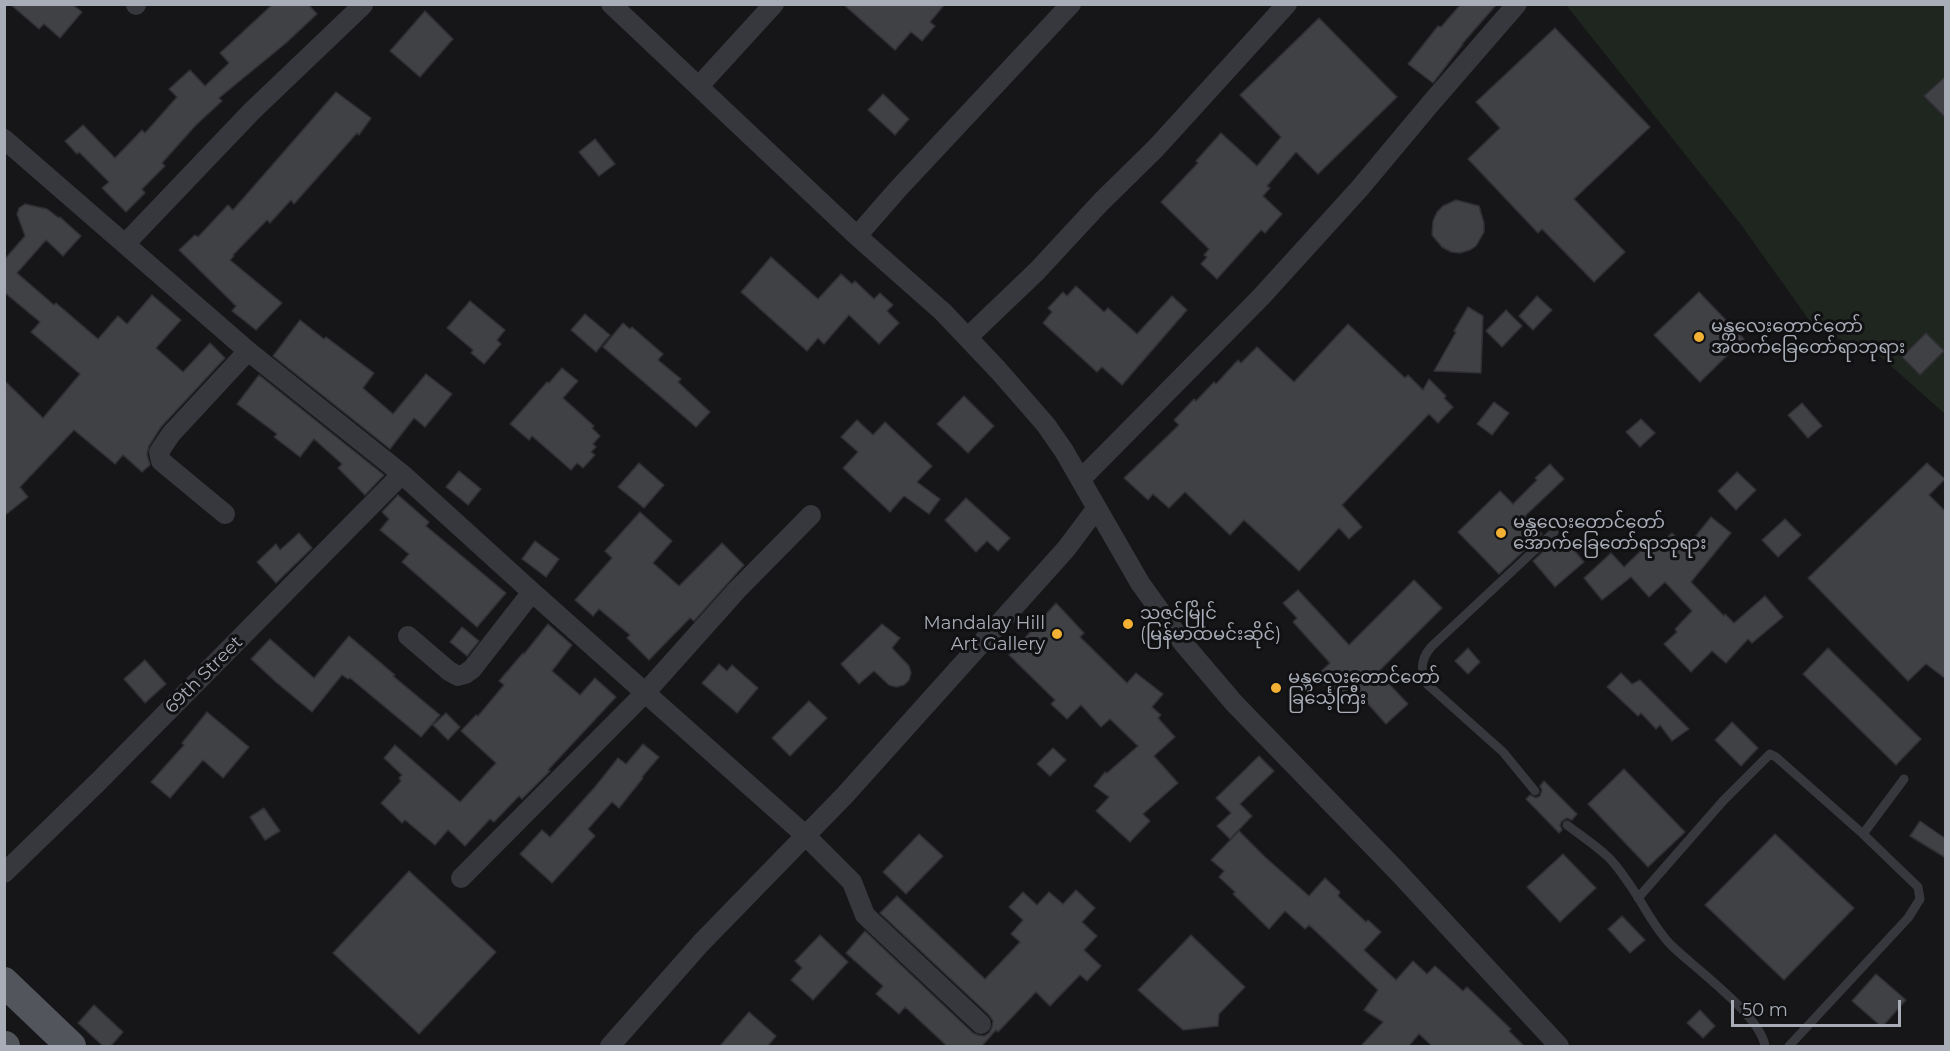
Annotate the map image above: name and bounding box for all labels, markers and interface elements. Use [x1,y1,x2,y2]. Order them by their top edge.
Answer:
place label: မန္တ‌လေးတောင်တော် အထက်ခြေတော်ရာဘုရား‌ [1711,316,1905,358]
marker: မန္တ‌လေးတောင်တော် အထက်ခြေတော်ရာဘုရား‌ [1692,330,1706,344]
place label: မန္တ‌လေးတောင်တော် အောက်ခြေတော်ရာဘုရား‌ [1513,512,1706,554]
marker: မန္တ‌လေးတောင်တော် အောက်ခြေတော်ရာဘုရား‌ [1494,526,1508,540]
place label: သဇင်မြိုင် (မြန်မာထမင်းဆိုင်) [1140,603,1281,646]
place label: Mandalay Hill Art Gallery [923,613,1045,656]
marker: သဇင်မြိုင် (မြန်မာထမင်းဆိုင်) [1121,617,1135,631]
marker: Mandalay Hill Art Gallery [1050,627,1064,641]
street label: 69th Street [161,632,247,718]
place label: မန္တလေးတောင်တော် ‌ခြင်္သေ့ကြီး [1288,667,1440,710]
marker: မန္တလေးတောင်တော် ‌ခြင်္သေ့ကြီး [1269,681,1283,695]
scale bar [1734,988,1904,1026]
text: 50 m [1742,999,1788,1021]

